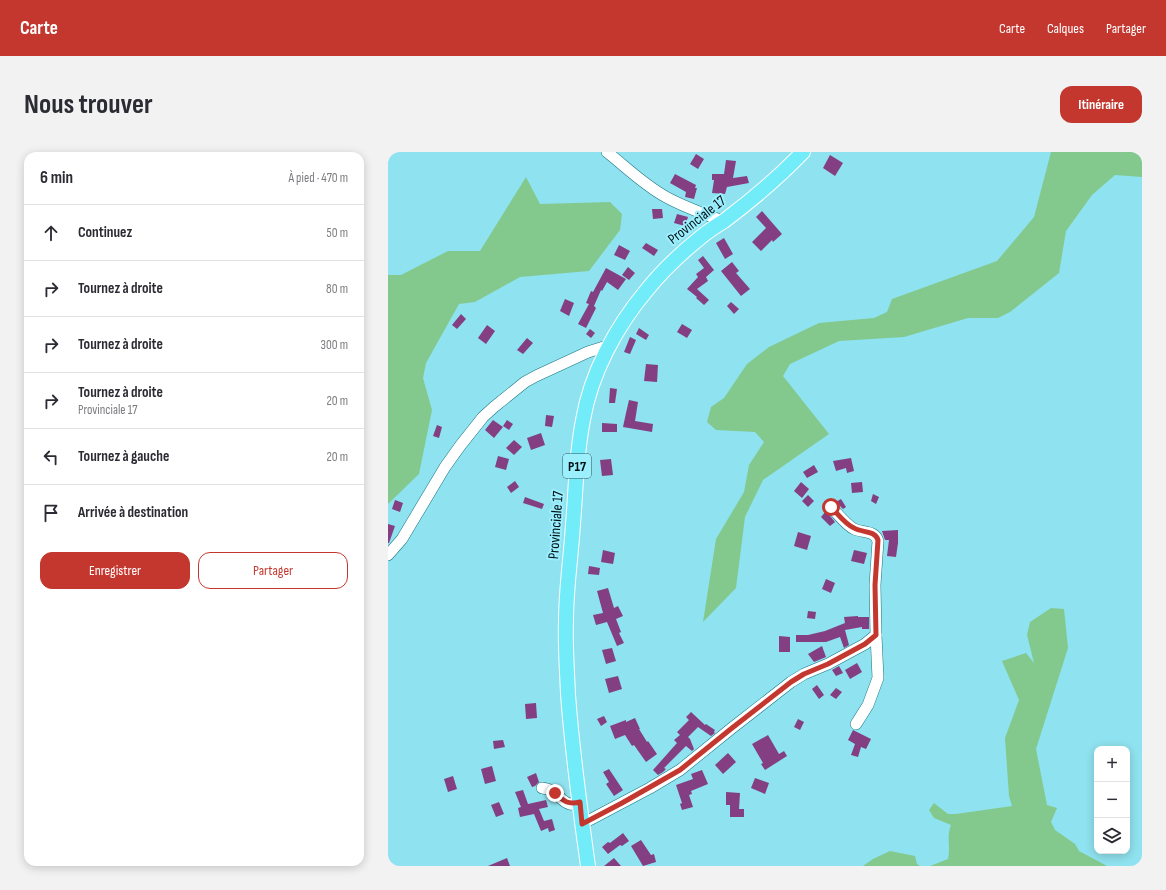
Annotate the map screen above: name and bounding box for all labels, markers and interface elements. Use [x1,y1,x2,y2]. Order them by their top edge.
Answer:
text: Carte [20,17,58,40]
text: Carte [999,20,1025,37]
text: Calques [1047,20,1084,37]
text: Partager [1106,20,1146,37]
button: Itinéraire [1060,86,1142,123]
text: Nous trouver [24,88,153,121]
text: 6 min [40,168,73,188]
text: À pied · 470 m [288,170,348,186]
street label: Provinciale 17 [664,191,730,249]
icon: ahead [40,222,62,244]
text: Continuez [78,223,132,242]
text: 50 m [327,225,348,241]
icon: right [40,278,62,300]
text: Tournez à droite [78,279,163,298]
text: 80 m [326,281,348,297]
icon: right [40,334,62,356]
text: Tournez à droite [78,335,163,354]
text: 300 m [321,337,348,353]
text: Tournez à droite [78,383,163,402]
icon: right [40,390,62,412]
text: 20 m [326,393,348,409]
text: Provinciale 17 [78,402,137,418]
icon: left [40,446,62,468]
text: Tournez à gauche [78,447,169,466]
text: 20 m [326,449,348,465]
road number: P17 [563,454,591,478]
street label: Provinciale 17 [544,490,568,560]
route start [822,498,840,516]
icon: arrive [40,502,62,524]
text: Arrivée à destination [78,503,188,522]
button: Enregistrer [40,552,190,589]
button: Partager [198,552,348,589]
map controls [1094,746,1130,854]
button: + [1094,746,1130,782]
button: − [1094,782,1130,818]
route end [546,784,564,802]
button: layers [1094,818,1130,854]

